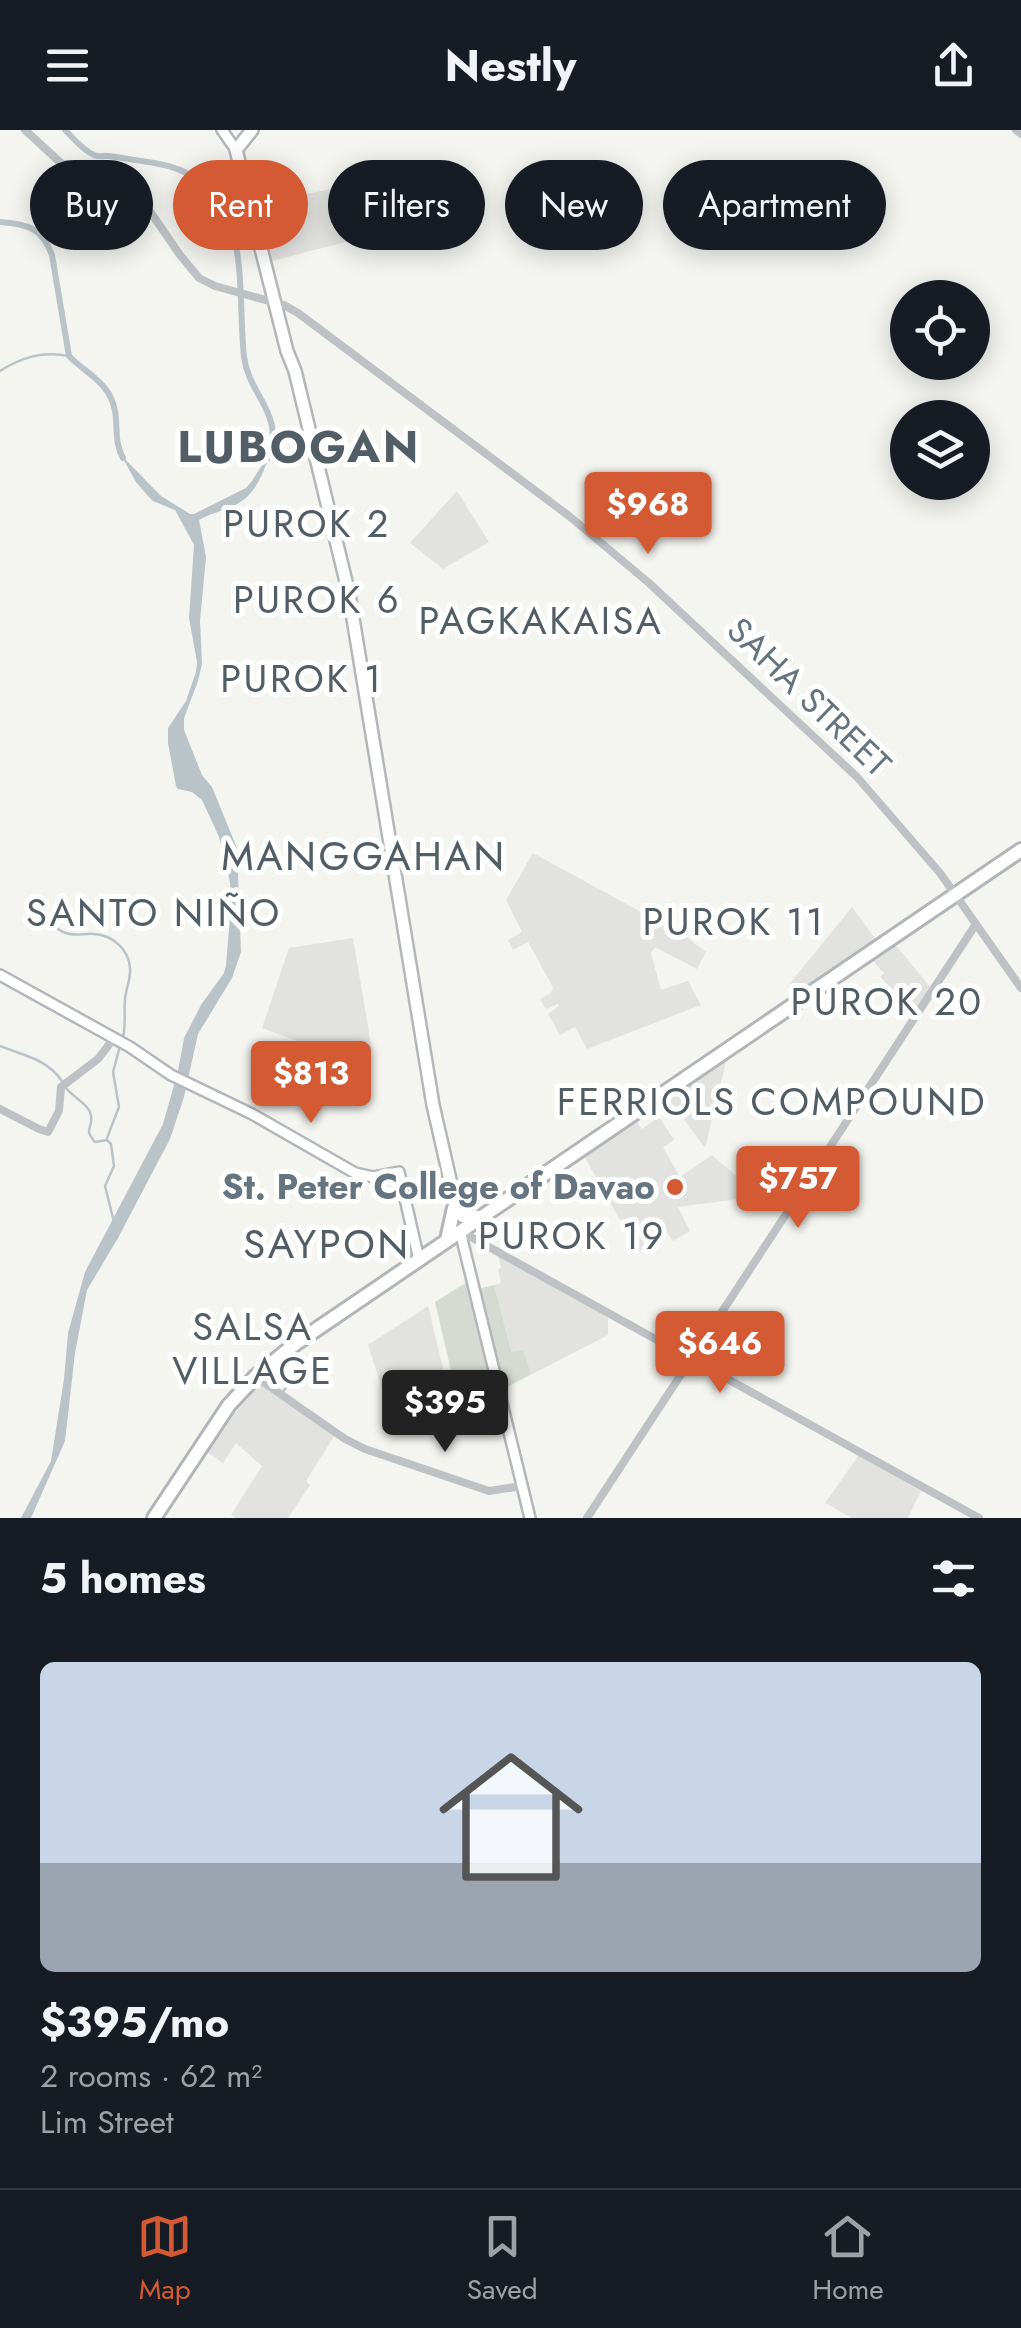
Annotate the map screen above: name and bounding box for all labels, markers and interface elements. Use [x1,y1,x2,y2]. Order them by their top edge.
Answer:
text: Nestly [445,33,576,98]
icon: menu [40,38,95,93]
icon: share [926,38,981,93]
chip: Buy [30,160,153,250]
chip: Rent [173,160,308,250]
chip: Filters [328,160,485,250]
chip: New [505,160,643,250]
chip: Apartment [663,160,886,250]
map controls [890,280,990,500]
button: locate [890,280,990,380]
button: layers [890,400,990,500]
district label: LUBOGAN [177,414,421,479]
pin: $968 [589,472,707,557]
text: $968 [607,481,689,527]
district label: PUROK 2 [223,496,391,551]
district label: PUROK 6 [233,572,401,627]
district label: PAGKAKAISA [419,593,663,648]
street label: SAHA STREET [716,606,902,788]
district label: PUROK 1 [220,651,384,706]
district label: MANGGAHAN [221,827,507,885]
district label: SANTO NIÑO [26,885,282,940]
district label: PUROK 11 [643,894,825,949]
district label: PUROK 20 [790,974,984,1029]
pin: $813 [252,1041,370,1126]
text: $813 [273,1050,349,1096]
district label: FERRIOLS COMPOUND [557,1074,987,1129]
pin: $757 [739,1146,857,1231]
text: $757 [758,1155,838,1201]
place label: St. Peter College of Davao [222,1162,655,1212]
marker: St. Peter College of Davao [664,1176,686,1198]
district label: PUROK 19 [478,1208,666,1263]
district label: SAYPON [243,1215,411,1273]
district label: SALSA VILLAGE [172,1299,334,1398]
pin: $646 [661,1311,779,1396]
text: $646 [677,1320,763,1366]
pin: $395 [386,1370,504,1455]
text: $395 [404,1379,486,1425]
text: 5 homes [40,1548,206,1609]
icon: filters [926,1551,981,1606]
icon: home [421,1727,601,1907]
text: $395/mo [40,1992,229,2053]
text: 2 rooms · 62 m² [40,2053,262,2099]
text: Lim Street [40,2099,174,2145]
tab: Map [137,2209,192,2310]
tab: Saved [467,2209,538,2310]
tab: Home [812,2209,884,2310]

